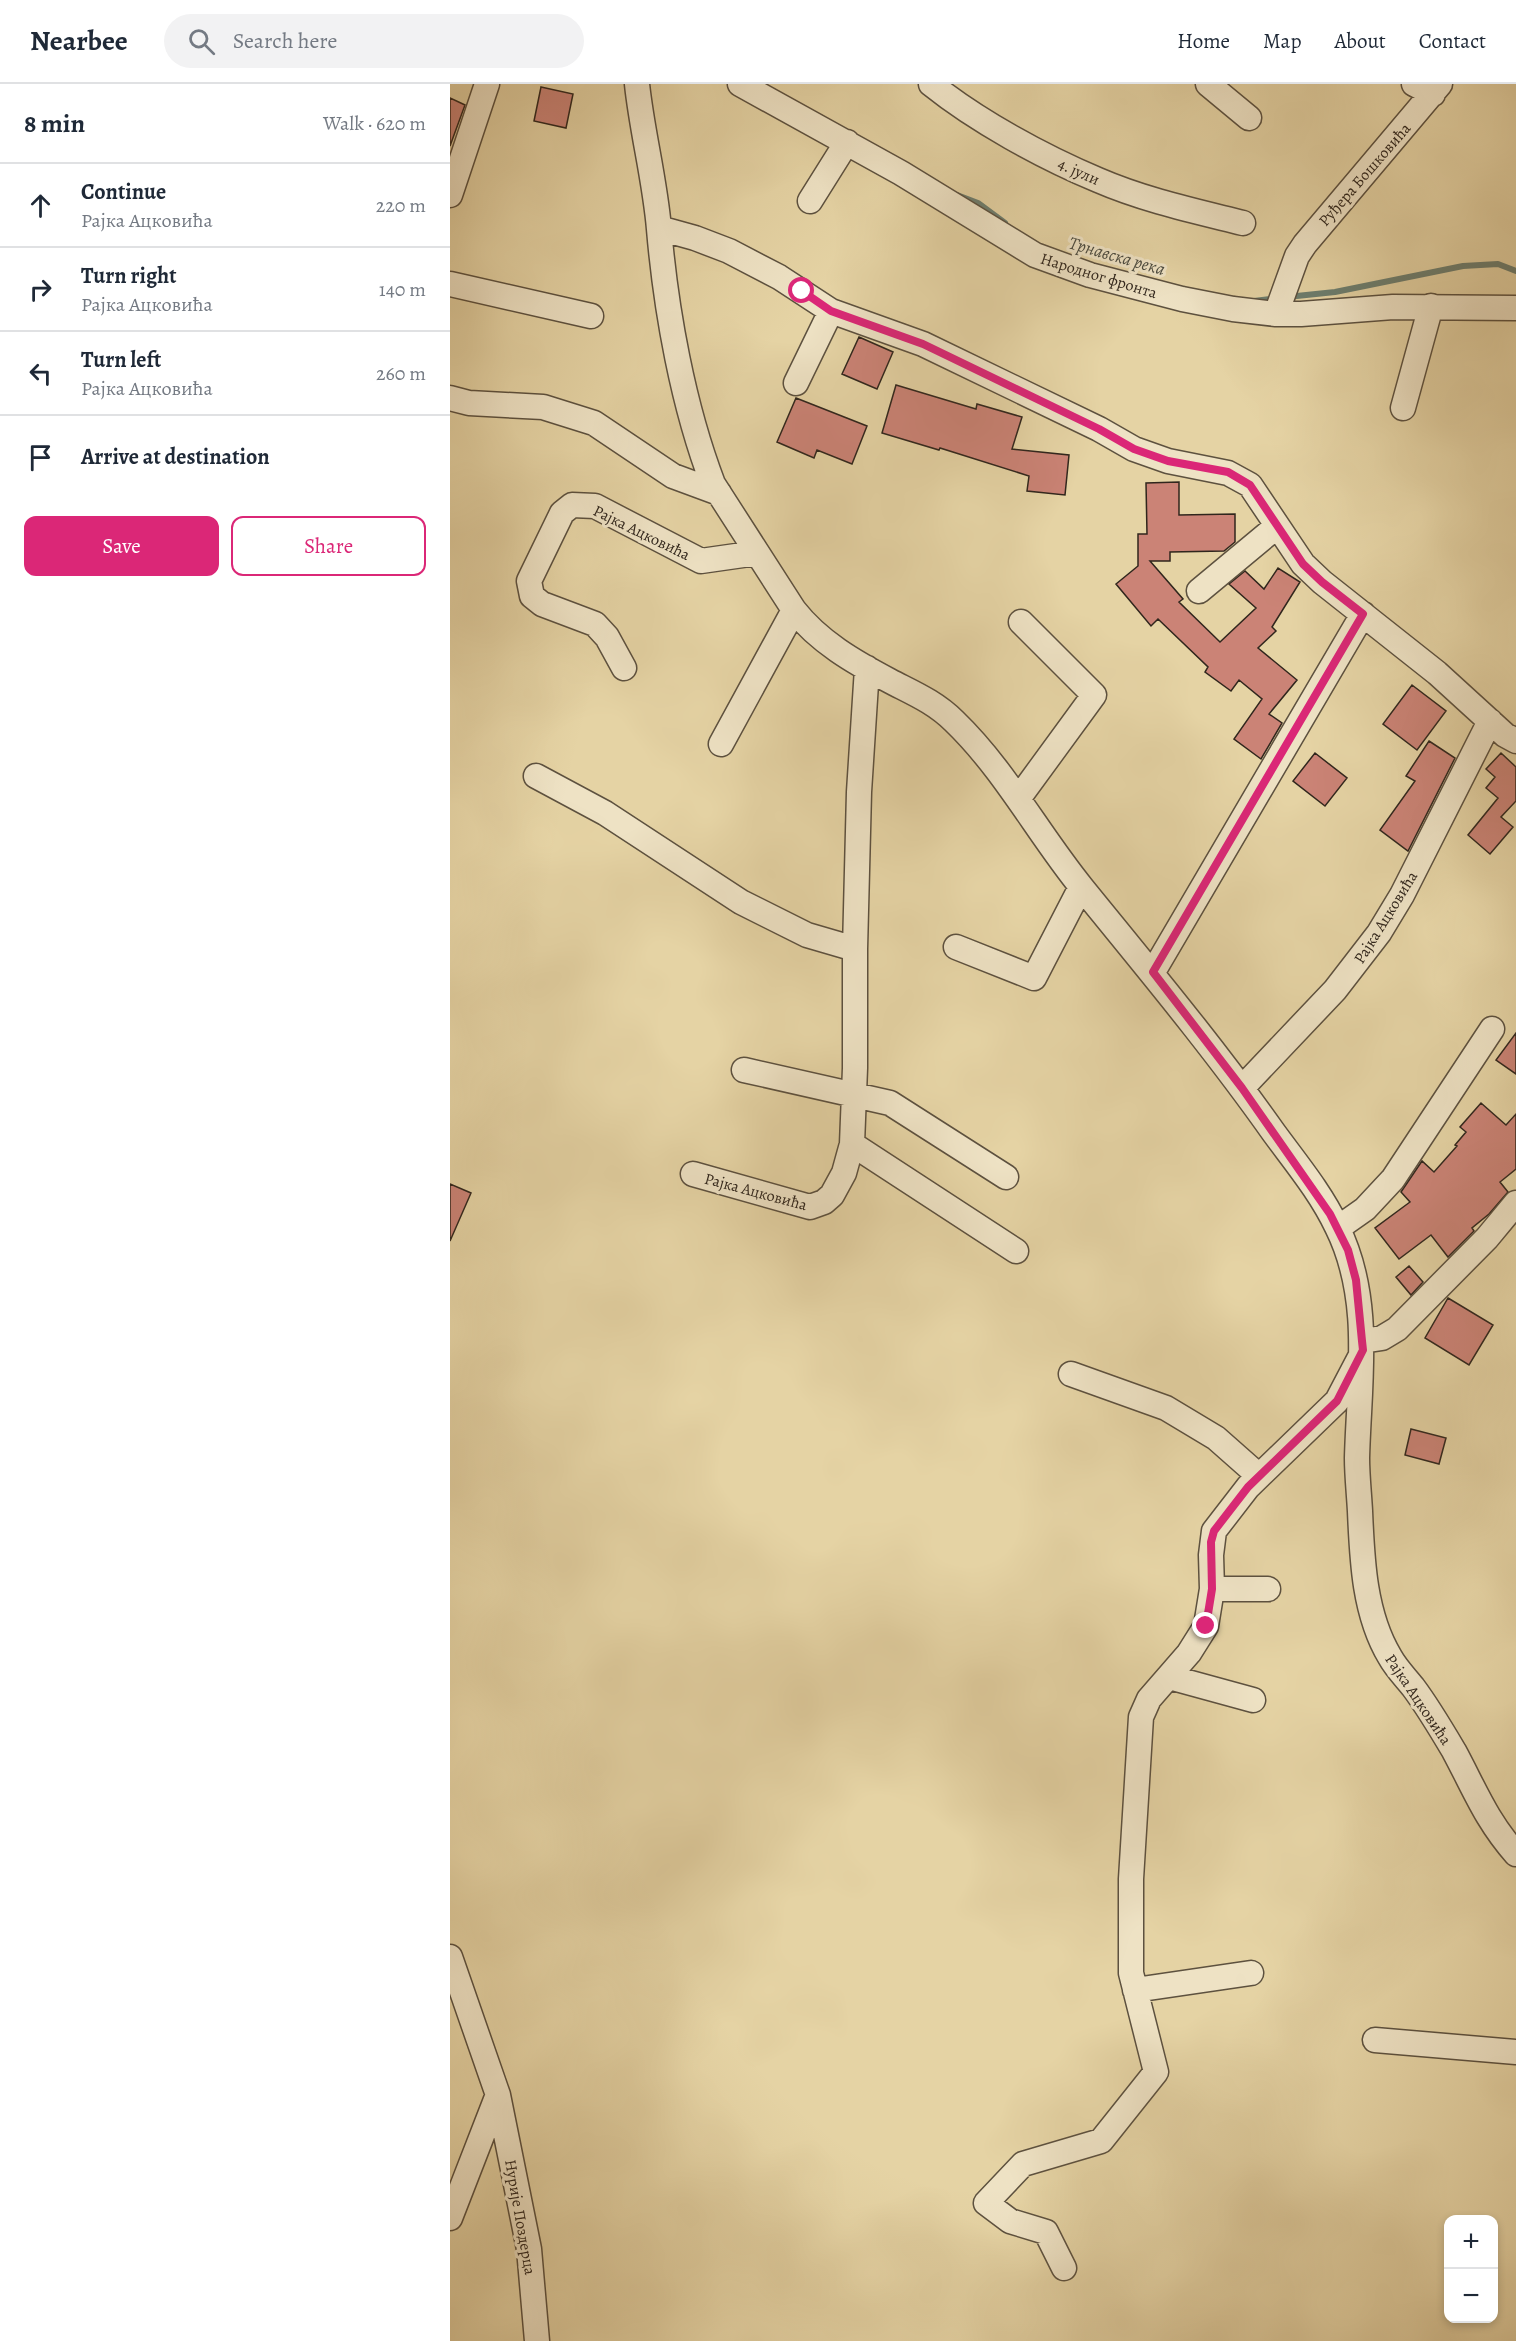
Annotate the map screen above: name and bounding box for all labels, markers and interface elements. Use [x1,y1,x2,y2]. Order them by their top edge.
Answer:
search box [164,14,584,68]
text: Nearbee [30,22,128,60]
icon: search [185,25,218,58]
text: Search here [233,26,337,56]
text: Home [1177,27,1230,55]
text: Map [1263,27,1301,55]
text: About [1334,27,1386,55]
text: Contact [1419,27,1486,55]
text: 8 min [24,106,85,141]
text: Walk · 620 m [323,110,426,137]
street label: Руђера Бошковића [1314,118,1416,231]
street label: 4. јули [1054,153,1103,191]
text: Continue [81,177,166,207]
icon: ahead [24,189,57,222]
text: 220 m [376,192,426,219]
text: Рајка Ацковића [81,207,213,234]
water label: Трнавска река [1066,231,1168,281]
street label: Народног фронта [1038,248,1160,304]
text: Turn right [81,261,177,291]
icon: right [24,273,57,306]
text: 140 m [379,276,426,303]
route start [788,277,814,303]
text: Рајка Ацковића [81,291,213,318]
text: Turn left [81,345,161,375]
icon: left [24,357,57,390]
text: 260 m [376,360,426,387]
text: Рајка Ацковића [81,375,213,402]
icon: arrive [24,441,57,474]
text: Arrive at destination [81,442,270,472]
street label: Рајка Ацковића [589,500,694,566]
button: Save [24,516,219,576]
button: Share [231,516,426,576]
street label: Рајка Ацковића [1349,867,1423,968]
street label: Рајка Ацковића [702,1168,810,1216]
route end [1192,1612,1218,1638]
street label: Рајка Ацковића [1380,1650,1457,1750]
street label: Нурије Поздерца [499,2158,541,2277]
map controls [1444,2215,1498,2323]
button: + [1444,2215,1498,2269]
button: − [1444,2269,1498,2323]

